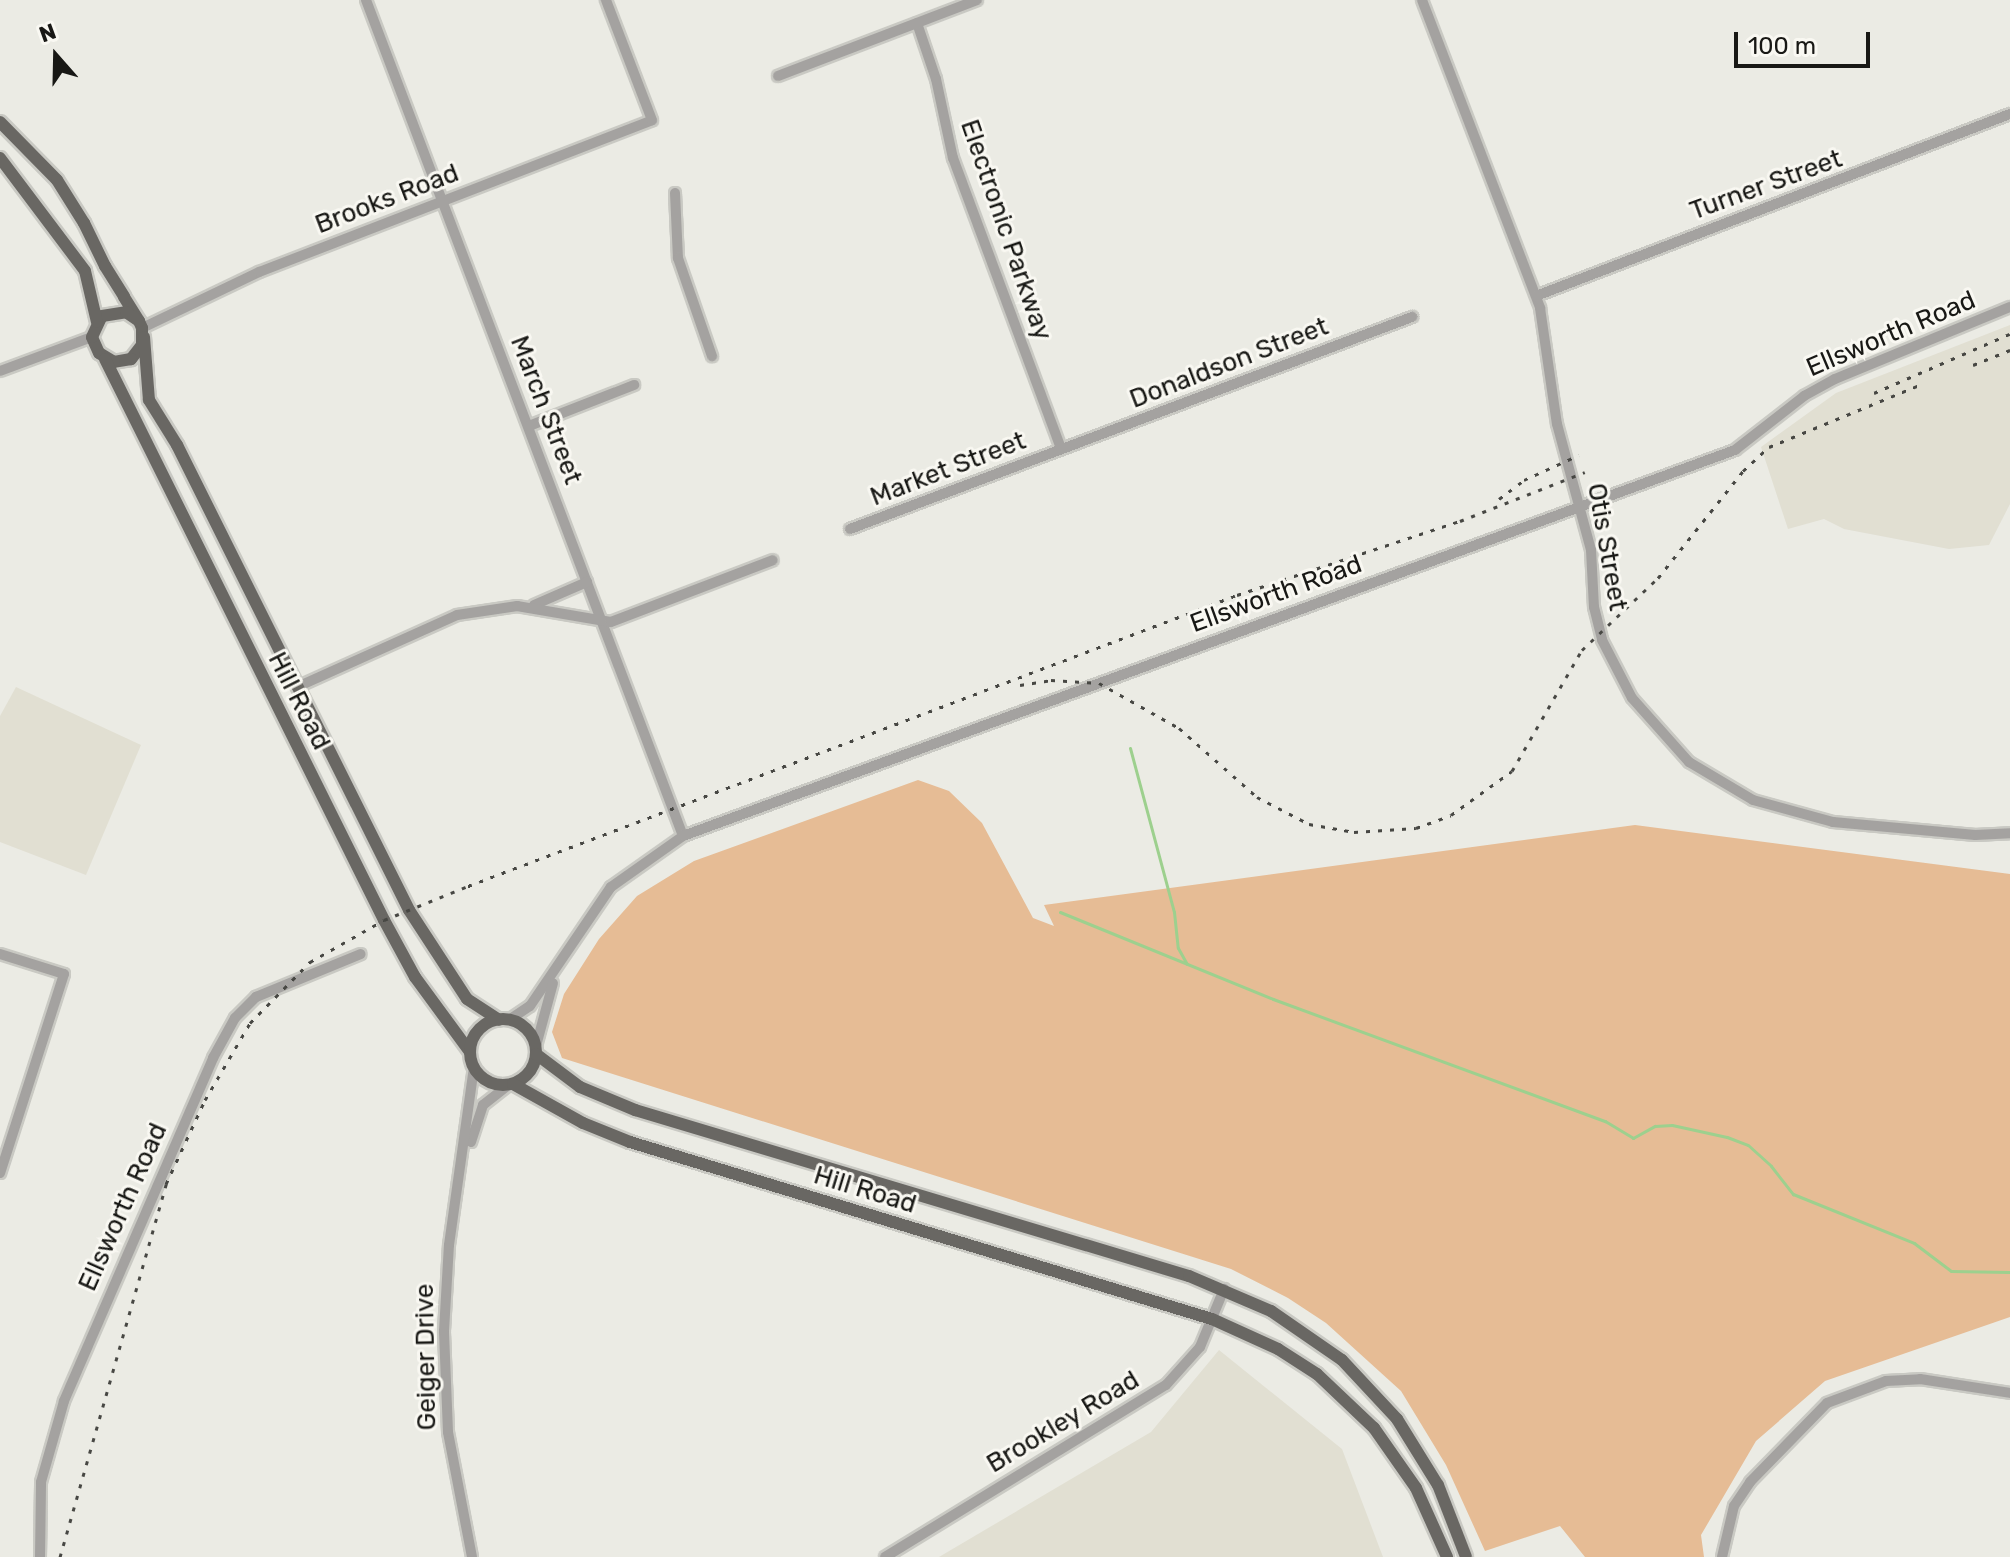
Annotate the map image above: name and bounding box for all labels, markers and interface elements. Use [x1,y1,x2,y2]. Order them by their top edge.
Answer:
north arrow [16,16,96,96]
scale bar [1738,16,1874,66]
text: N [36,18,60,48]
text: 100 m [1748,32,1816,60]
street label: Electronic Parkway [954,116,1058,344]
street label: Turner Street [1685,143,1847,227]
street label: Brooks Road [311,157,463,241]
street label: Ellsworth Road [1802,284,1980,384]
street label: Donaldson Street [1125,311,1333,415]
street label: March Street [503,331,589,489]
street label: Market Street [866,425,1030,513]
street label: Otis Street [1580,481,1634,613]
street label: Ellsworth Road [1186,548,1366,640]
street label: Hill Road [261,647,337,755]
street label: Ellsworth Road [72,1118,174,1296]
street label: Hill Road [810,1160,920,1220]
street label: Geiger Drive [409,1283,443,1431]
street label: Brookley Road [981,1364,1145,1480]

